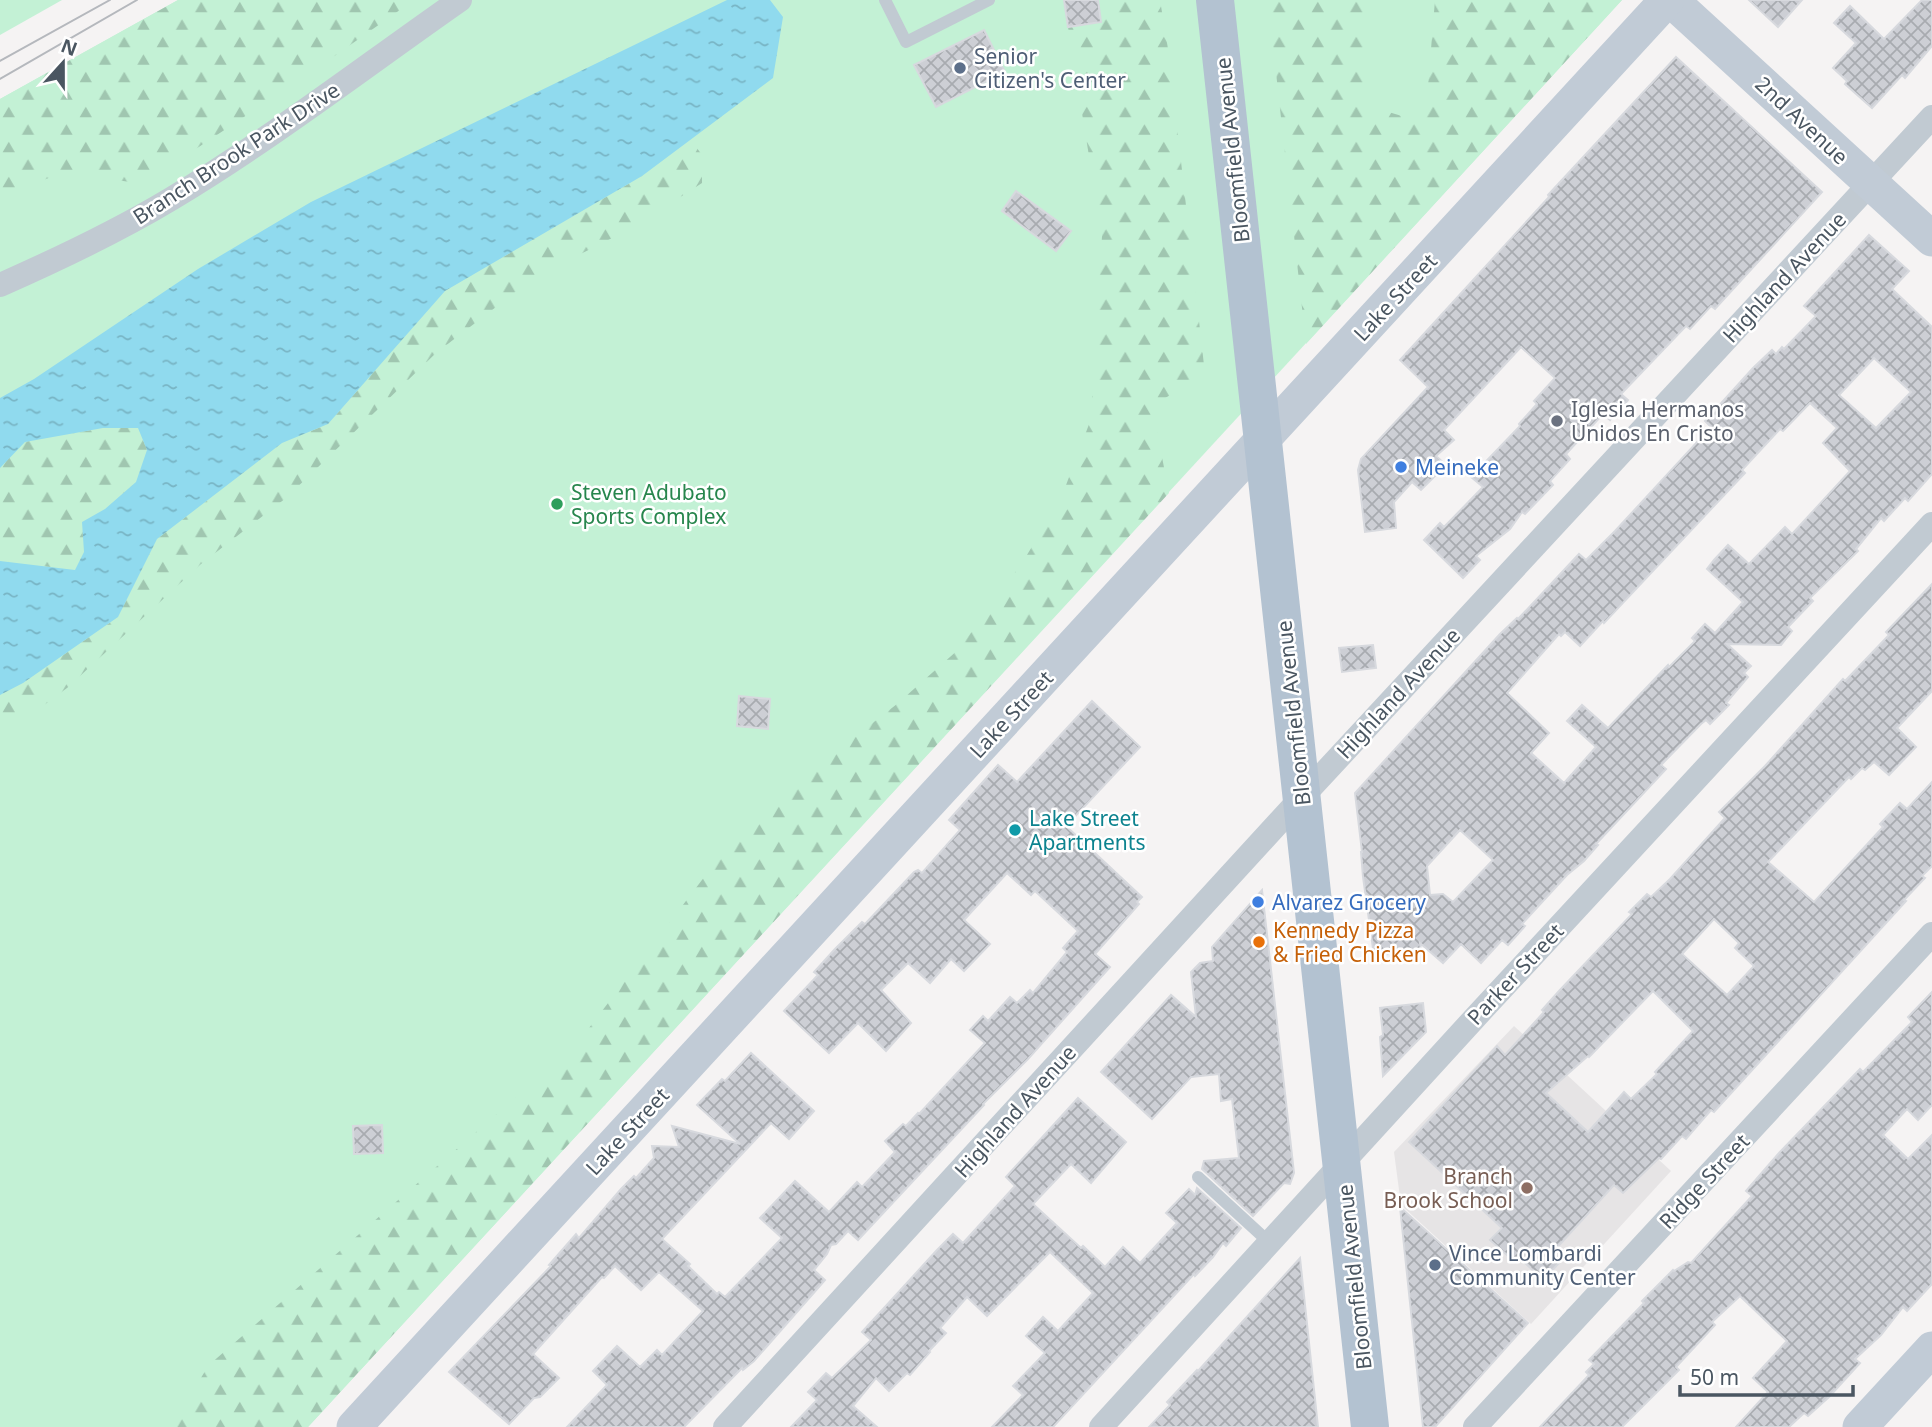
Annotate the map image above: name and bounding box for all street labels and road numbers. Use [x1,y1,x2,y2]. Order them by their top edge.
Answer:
street label: Bloomfield Avenue [1208,56,1256,244]
street label: 2nd Avenue [1750,70,1854,170]
street label: Branch Brook Park Drive [127,76,345,230]
street label: Highland Avenue [1716,206,1852,348]
street label: Lake Street [1347,247,1443,347]
street label: Bloomfield Avenue [1269,619,1317,807]
street label: Highland Avenue [1330,622,1466,764]
street label: Lake Street [963,664,1059,764]
street label: Parker Street [1461,917,1570,1031]
street label: Highland Avenue [948,1039,1082,1183]
street label: Lake Street [579,1081,675,1181]
street label: Ridge Street [1653,1127,1756,1235]
street label: Bloomfield Avenue [1330,1183,1378,1371]

